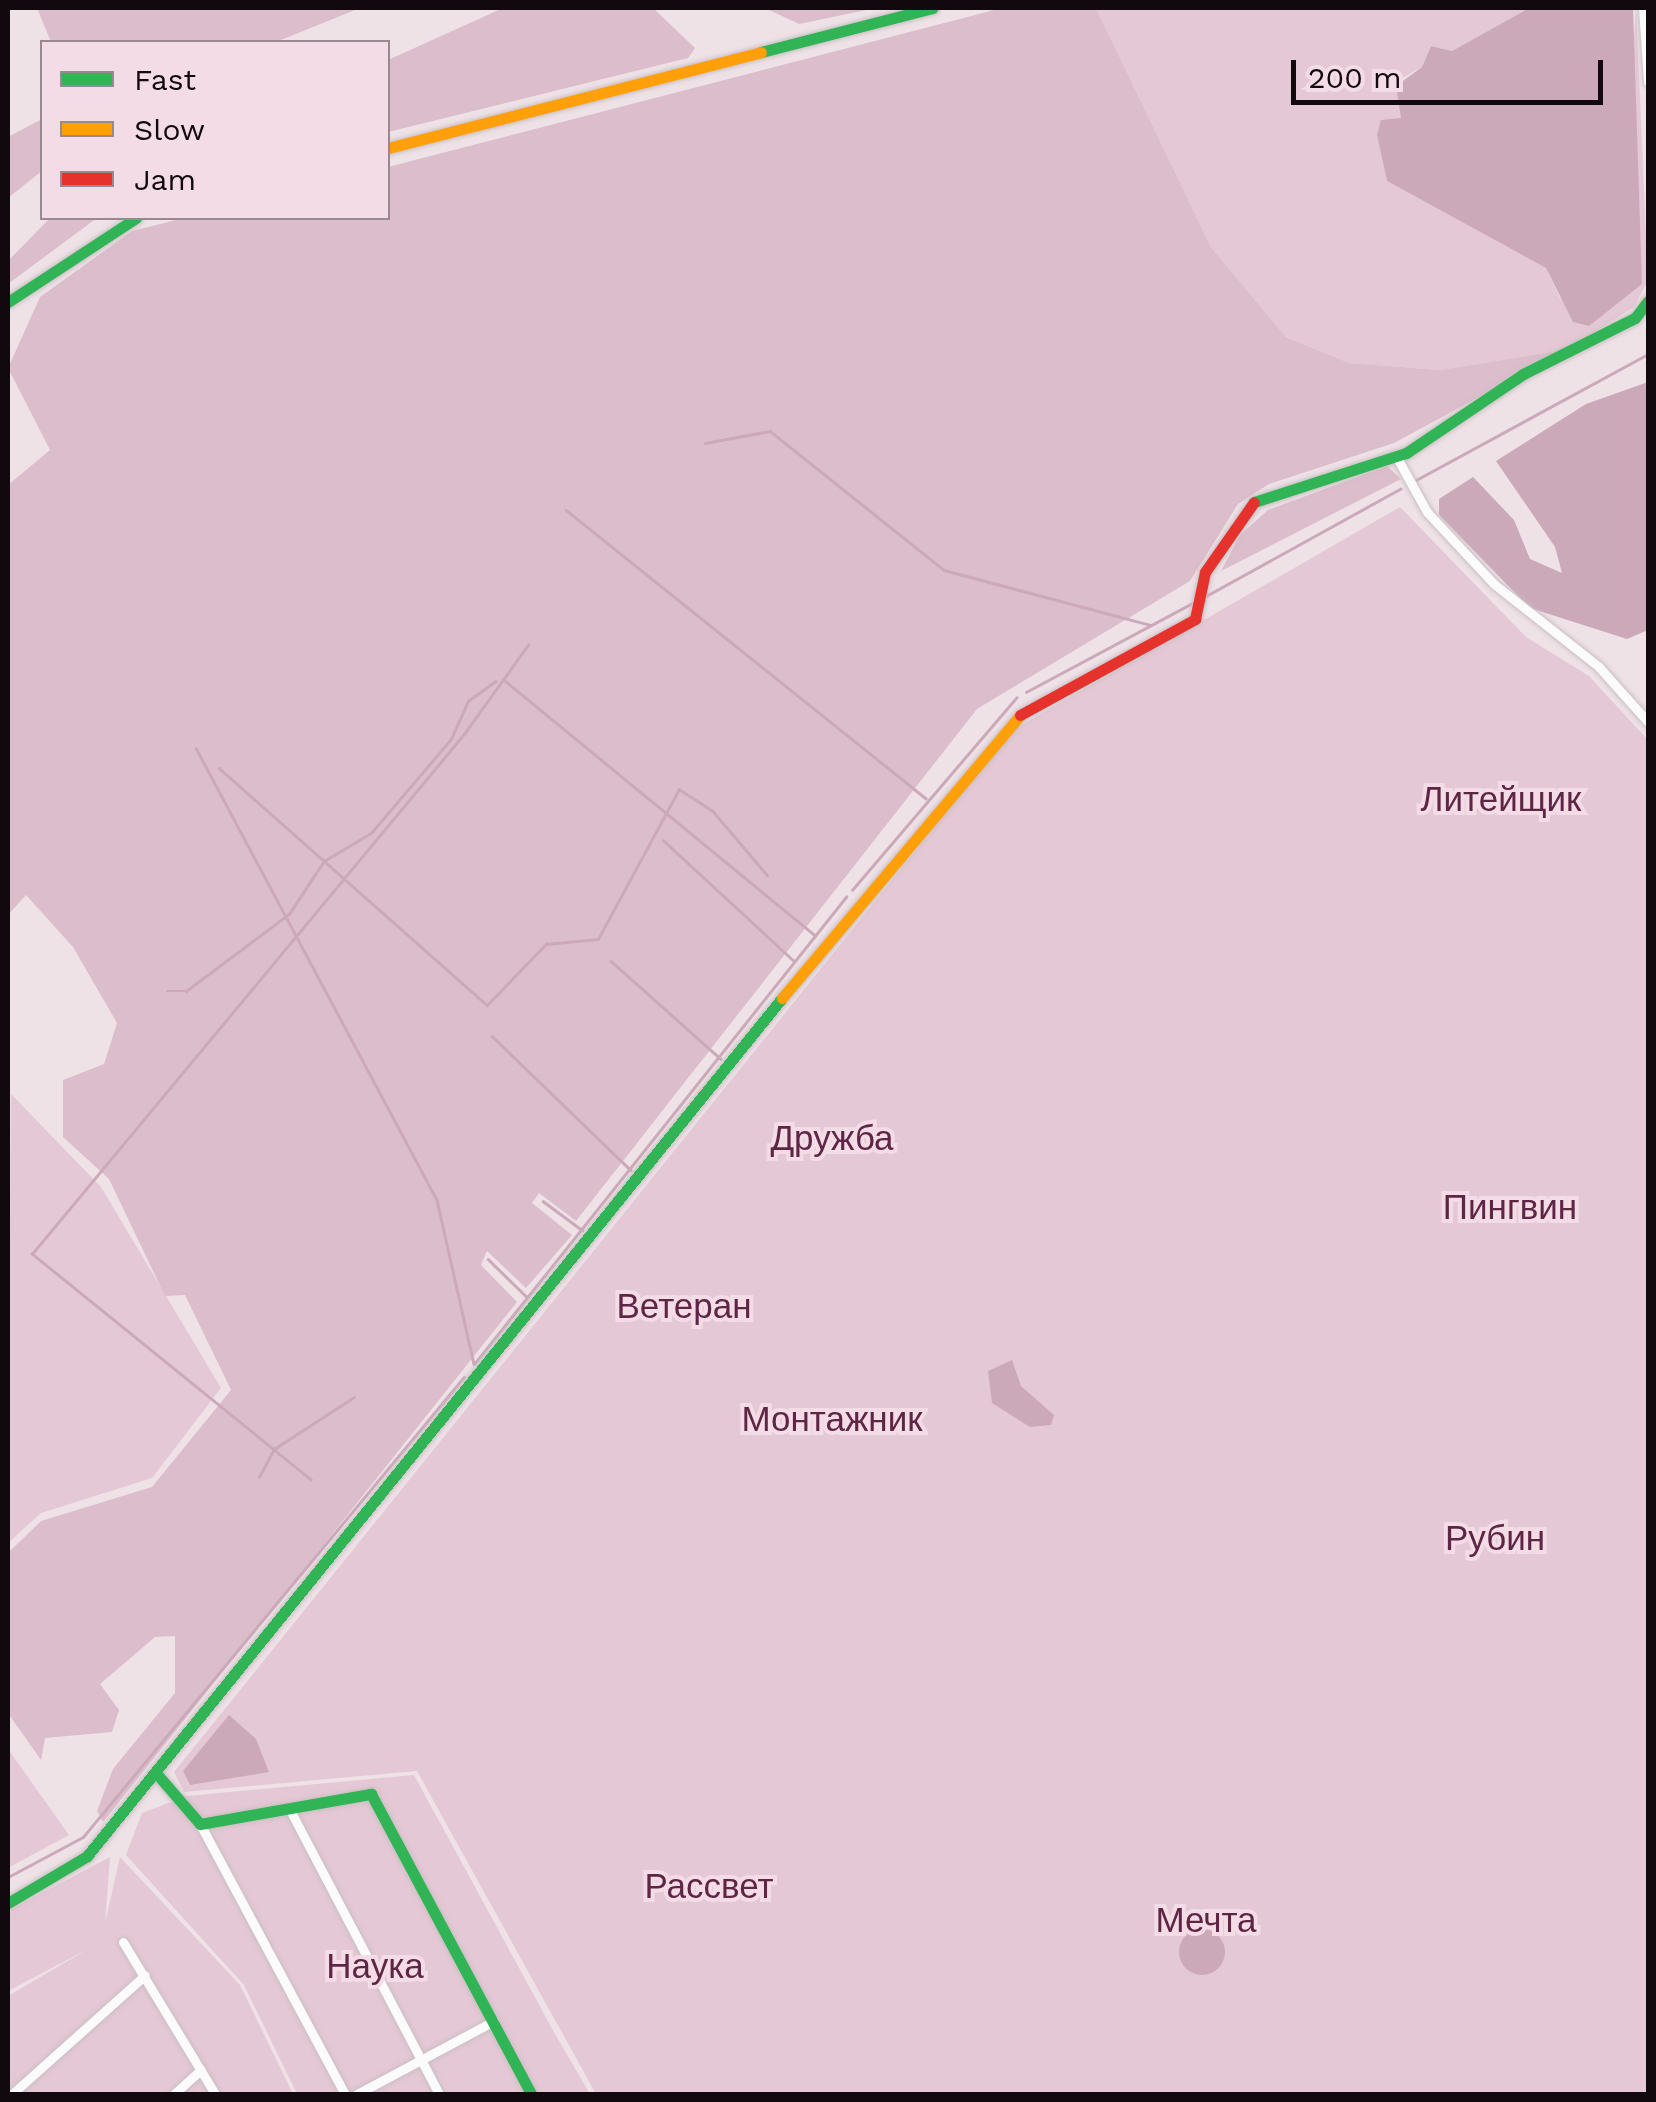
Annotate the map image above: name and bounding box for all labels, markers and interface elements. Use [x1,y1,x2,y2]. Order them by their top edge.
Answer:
legend [40,40,390,220]
scale bar [1296,40,1608,102]
text: 200 m [1308,60,1402,95]
text: Fast [134,62,196,97]
text: Slow [134,112,205,147]
text: Jam [134,162,196,197]
park label: Литейщик [1421,778,1581,820]
park label: Дружба [770,1117,894,1159]
park label: Пингвин [1443,1186,1577,1228]
park label: Ветеран [616,1285,752,1327]
park label: Монтажник [741,1398,923,1440]
park label: Рубин [1445,1517,1545,1559]
park label: Рассвет [644,1865,774,1907]
park label: Мечта [1155,1899,1257,1941]
park label: Наука [326,1945,424,1987]

